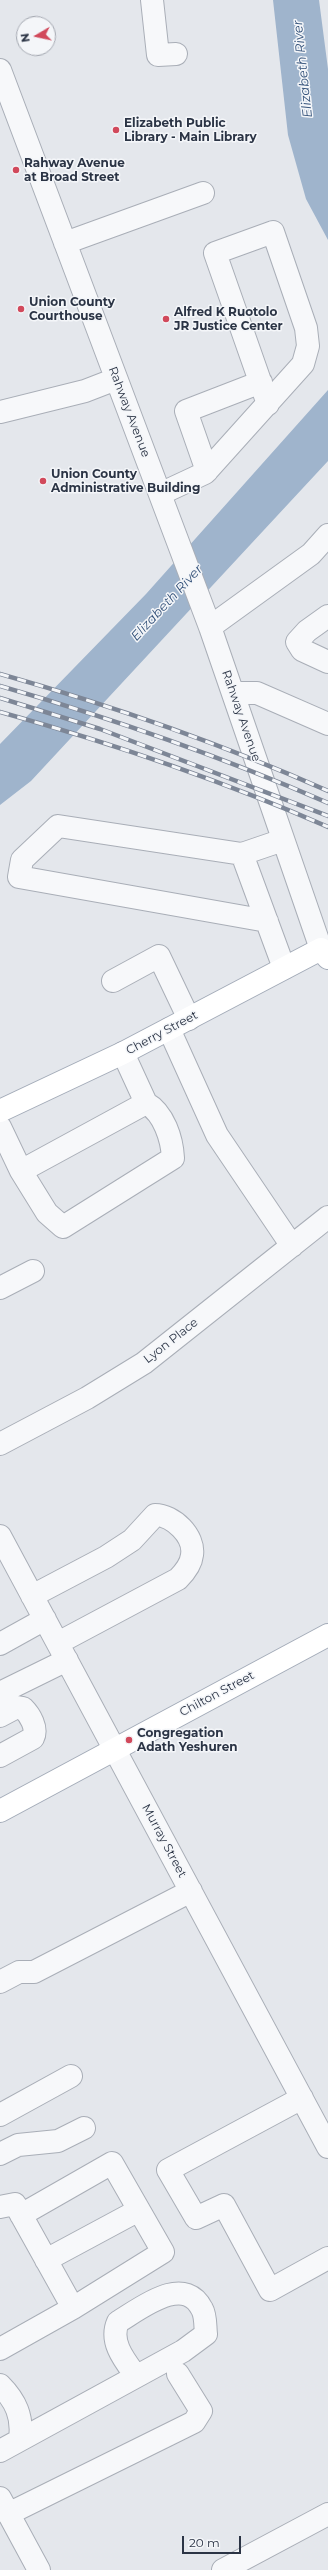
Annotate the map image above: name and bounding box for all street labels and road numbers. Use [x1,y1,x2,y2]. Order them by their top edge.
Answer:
street label: Rahway Avenue [105,365,153,459]
street label: Rahway Avenue [219,668,263,764]
street label: Cherry Street [124,1008,200,1058]
street label: Lyon Place [141,1315,201,1367]
street label: Chilton Street [177,1668,257,1720]
street label: Murray Street [139,1802,189,1880]

